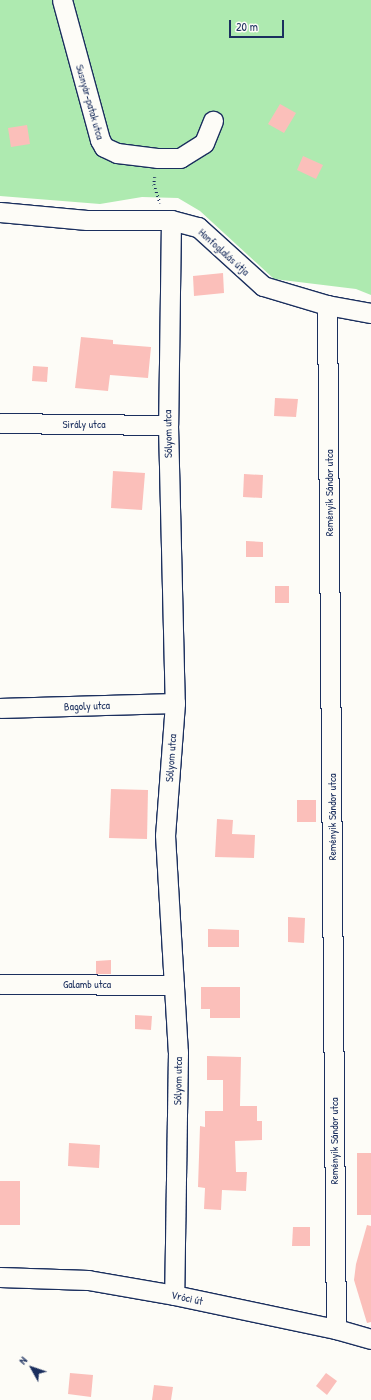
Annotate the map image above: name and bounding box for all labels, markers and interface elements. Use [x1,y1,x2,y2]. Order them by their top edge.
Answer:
scale bar [231,12,286,38]
text: 20 m [236,18,258,35]
street label: Susnyár-patak utca [73,63,107,141]
street label: Honfoglalás útja [196,226,252,278]
street label: Sólyom utca [161,410,175,458]
street label: Sirály utca [63,417,105,431]
street label: Reményik Sándor utca [322,450,336,536]
street label: Bagoly utca [64,699,110,713]
street label: Sólyom utca [163,733,179,783]
street label: Reményik Sándor utca [325,774,339,860]
street label: Galamb utca [63,977,111,991]
street label: Sólyom utca [171,1057,185,1105]
street label: Reményik Sándor utca [327,1098,341,1184]
street label: Vróci út [170,1288,204,1308]
north arrow [12,1348,52,1388]
text: N [16,1354,30,1367]

